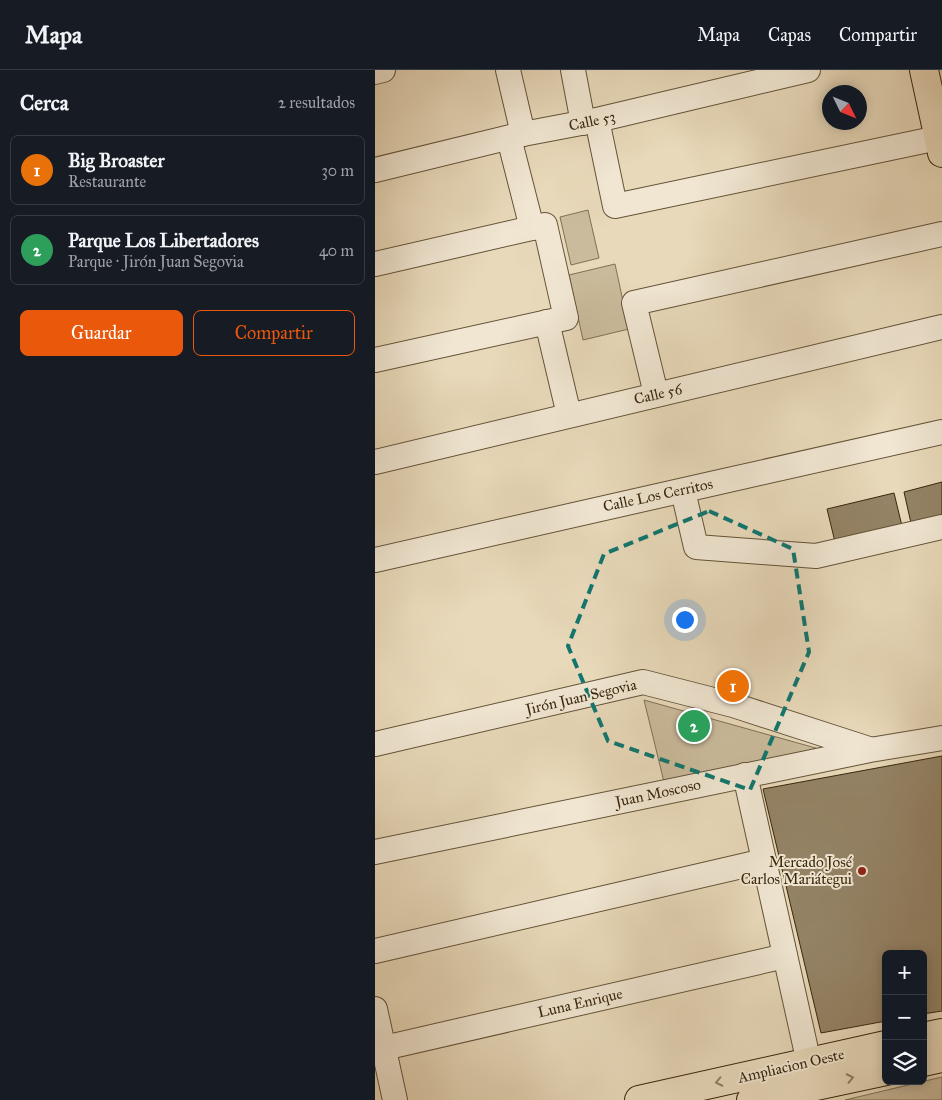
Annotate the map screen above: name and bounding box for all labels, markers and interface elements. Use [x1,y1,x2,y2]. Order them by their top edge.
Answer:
text: Mapa [25,20,82,50]
text: Mapa [697,24,740,46]
text: Capas [768,24,811,46]
text: Compartir [839,24,917,46]
north arrow [822,85,867,130]
text: Cerca [20,90,69,116]
text: 2 resultados [278,93,355,112]
street label: Calle 53 [567,107,617,135]
text: Big Broaster [68,149,165,172]
text: 1 [34,161,40,180]
text: 30 m [321,161,354,180]
text: Restaurante [68,172,146,191]
text: Parque Los Libertadores [68,229,259,252]
text: 2 [33,241,41,260]
text: 40 m [319,241,354,260]
text: Parque · Jirón Juan Segovia [68,252,244,271]
button: Guardar [20,310,183,356]
button: Compartir [193,310,355,356]
street label: Calle 56 [632,379,685,408]
street label: Calle Los Cerritos [601,475,715,515]
your location [672,607,698,633]
pin: 1 [717,667,749,705]
street label: Jirón Juan Segovia [522,675,639,720]
pin: 2 [678,707,710,745]
street label: Juan Moscoso [612,775,703,812]
place label: Mercado José Carlos Mariátegui [741,853,853,888]
marker: Mercado José Carlos Mariátegui [856,865,868,877]
map controls [882,950,927,1085]
button: + [882,950,927,995]
street label: Luna Enrique [536,984,624,1022]
button: − [882,995,927,1040]
button: layers [882,1040,927,1085]
street label: Ampliacion Oeste [735,1045,846,1087]
one-way arrow [846,1073,855,1084]
one-way arrow [714,1077,723,1087]

